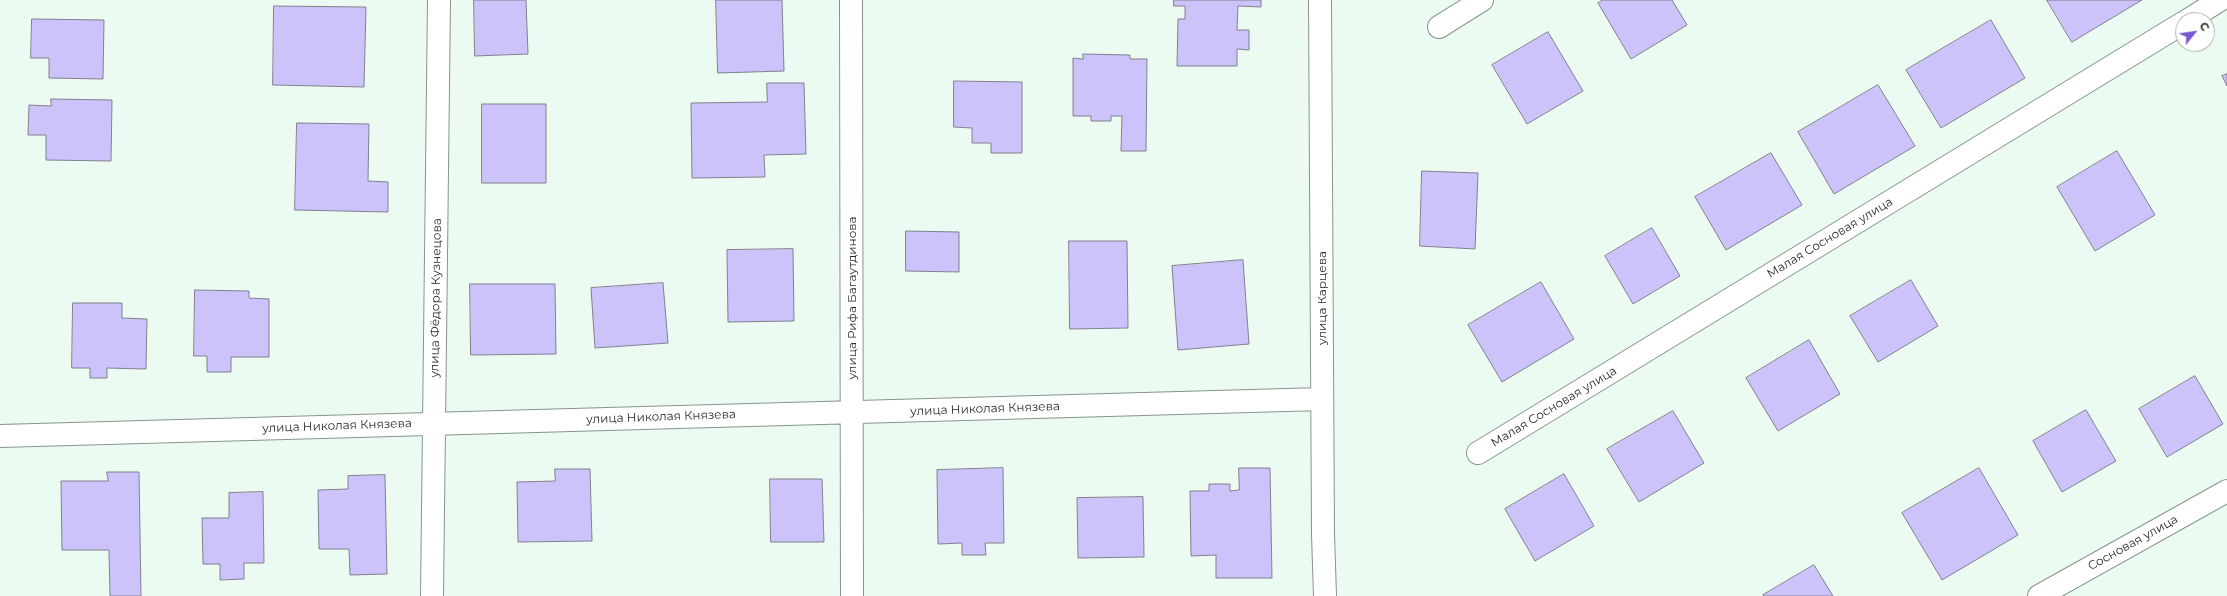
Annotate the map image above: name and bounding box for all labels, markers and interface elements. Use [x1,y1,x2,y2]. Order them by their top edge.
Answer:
north arrow [2175,12,2215,52]
text: С [2196,20,2213,33]
street label: Малая Сосновая улица [1765,195,1895,281]
street label: улица Рифа Багаутдинова [845,216,859,380]
street label: улица Фёдора Кузнецова [427,218,445,378]
street label: улица Карцева [1315,251,1329,345]
street label: Малая Сосновая улица [1489,364,1619,450]
street label: улица Николая Князева [910,399,1060,419]
street label: улица Николая Князева [586,407,736,427]
street label: улица Николая Князева [262,416,412,436]
street label: Сосновая улица [2086,512,2180,574]

